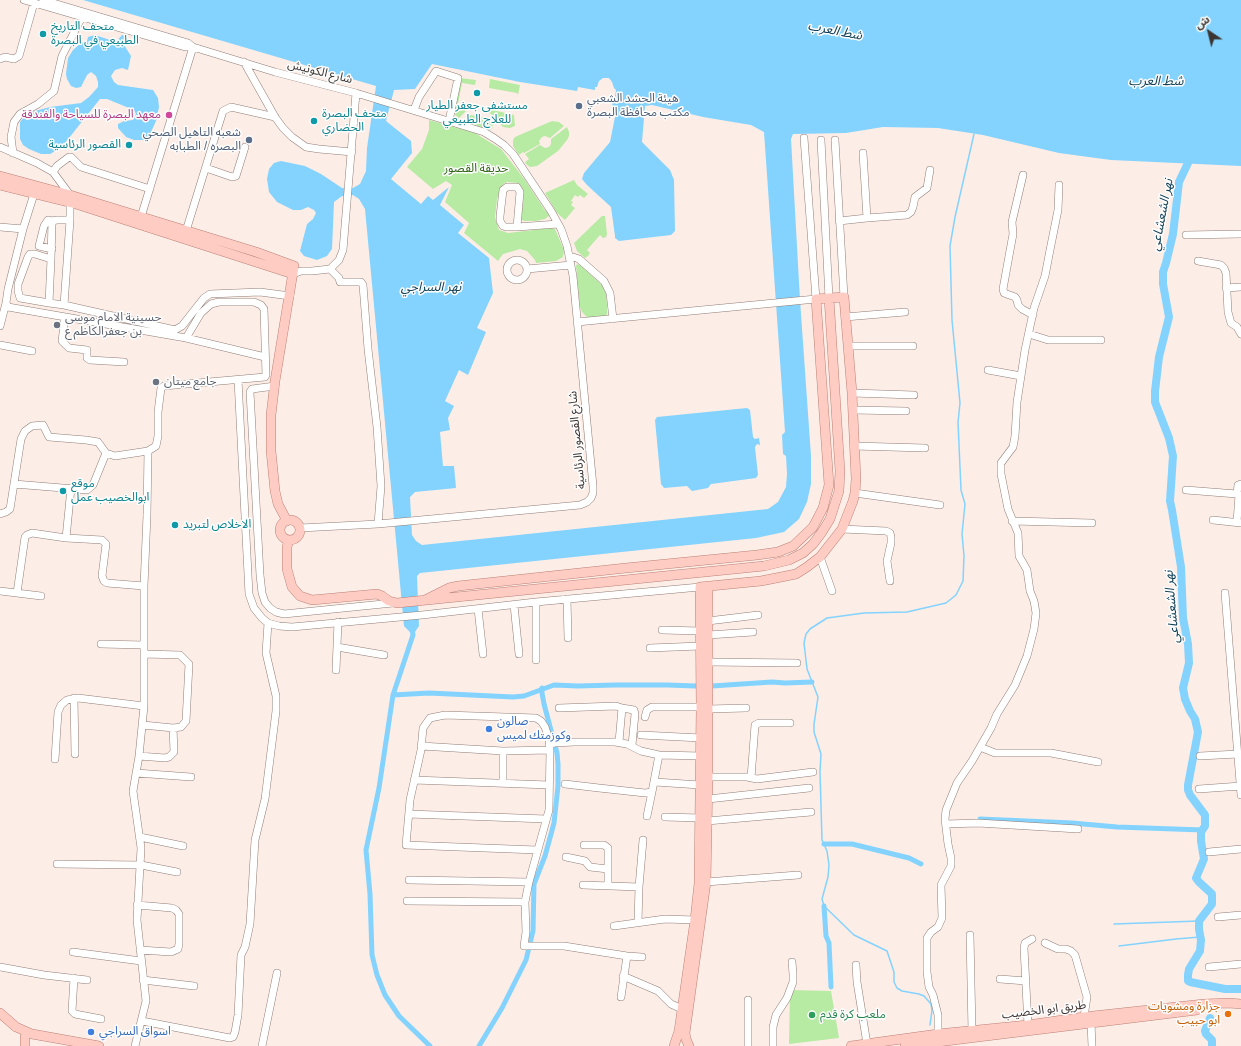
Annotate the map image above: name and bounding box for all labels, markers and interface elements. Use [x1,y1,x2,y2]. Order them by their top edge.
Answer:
text: ش [1191,11,1212,32]
north arrow [1189,12,1229,52]
water label: شط العرب [807,18,863,44]
place label: متحف التاريخ الطبيعي في البصرة [51,20,139,48]
marker: متحف التاريخ الطبيعي في البصرة [38,29,48,39]
street label: شارع الكونيش [286,57,354,87]
water label: شط العرب [1129,73,1183,89]
marker: مستشفى جعفر الطيار للعلاج الطبيعي [472,88,482,98]
place label: هيئة الحشد الشعبي مكتب محافظة البصرة [587,92,690,120]
place label: مستشفى جعفر الطيار للعلاج الطبيعي [426,99,528,127]
marker: هيئة الحشد الشعبي مكتب محافظة البصرة [574,101,584,111]
place label: متحف البصرة الحضاري [322,107,387,135]
place label: معهد البصرة للسياحة والفندقة [21,108,161,122]
marker: معهد البصرة للسياحة والفندقة [164,110,174,120]
marker: متحف البصرة الحضاري [309,116,319,126]
place label: شعبه التاهيل الصحي البصره / الطبابه [143,126,241,154]
marker: شعبه التاهيل الصحي البصره / الطبابه [244,135,254,145]
place label: القصور الرئاسية [48,138,121,152]
marker: القصور الرئاسية [124,140,134,150]
park label: حديقة القصور [444,162,508,176]
water label: نهر الشعشاعي [1147,178,1177,252]
water label: نهر السراجي [401,279,461,295]
place label: حسينية الامام موسى بن جعفرالكاظم ع [65,311,162,339]
marker: حسينية الامام موسى بن جعفرالكاظم ع [52,320,62,330]
place label: جامع ميتان [164,375,217,389]
marker: جامع ميتان [151,377,161,387]
street label: شارع القصور الرئاسية [566,390,588,490]
place label: موقع ابوالخصيب عمل [71,477,149,505]
marker: موقع ابوالخصيب عمل [58,486,68,496]
place label: الاخلاص لتبريد [183,518,251,532]
marker: الاخلاص لتبريد [170,520,180,530]
water label: نهر الشعشاعي [1161,570,1183,644]
place label: صالون وكوزمتك لميس [497,715,571,743]
marker: صالون وكوزمتك لميس [484,724,494,734]
street label: طريق ابو الخصيب [1001,998,1087,1022]
place label: جزارة ومشويات ابو حبيب [1148,1000,1220,1028]
place label: ملعب كرة قدم [820,1008,886,1022]
marker: جزارة ومشويات ابو حبيب [1223,1009,1233,1019]
marker: ملعب كرة قدم [807,1010,817,1020]
place label: اسواق السراجي [99,1025,171,1039]
marker: اسواق السراجي [86,1027,96,1037]

